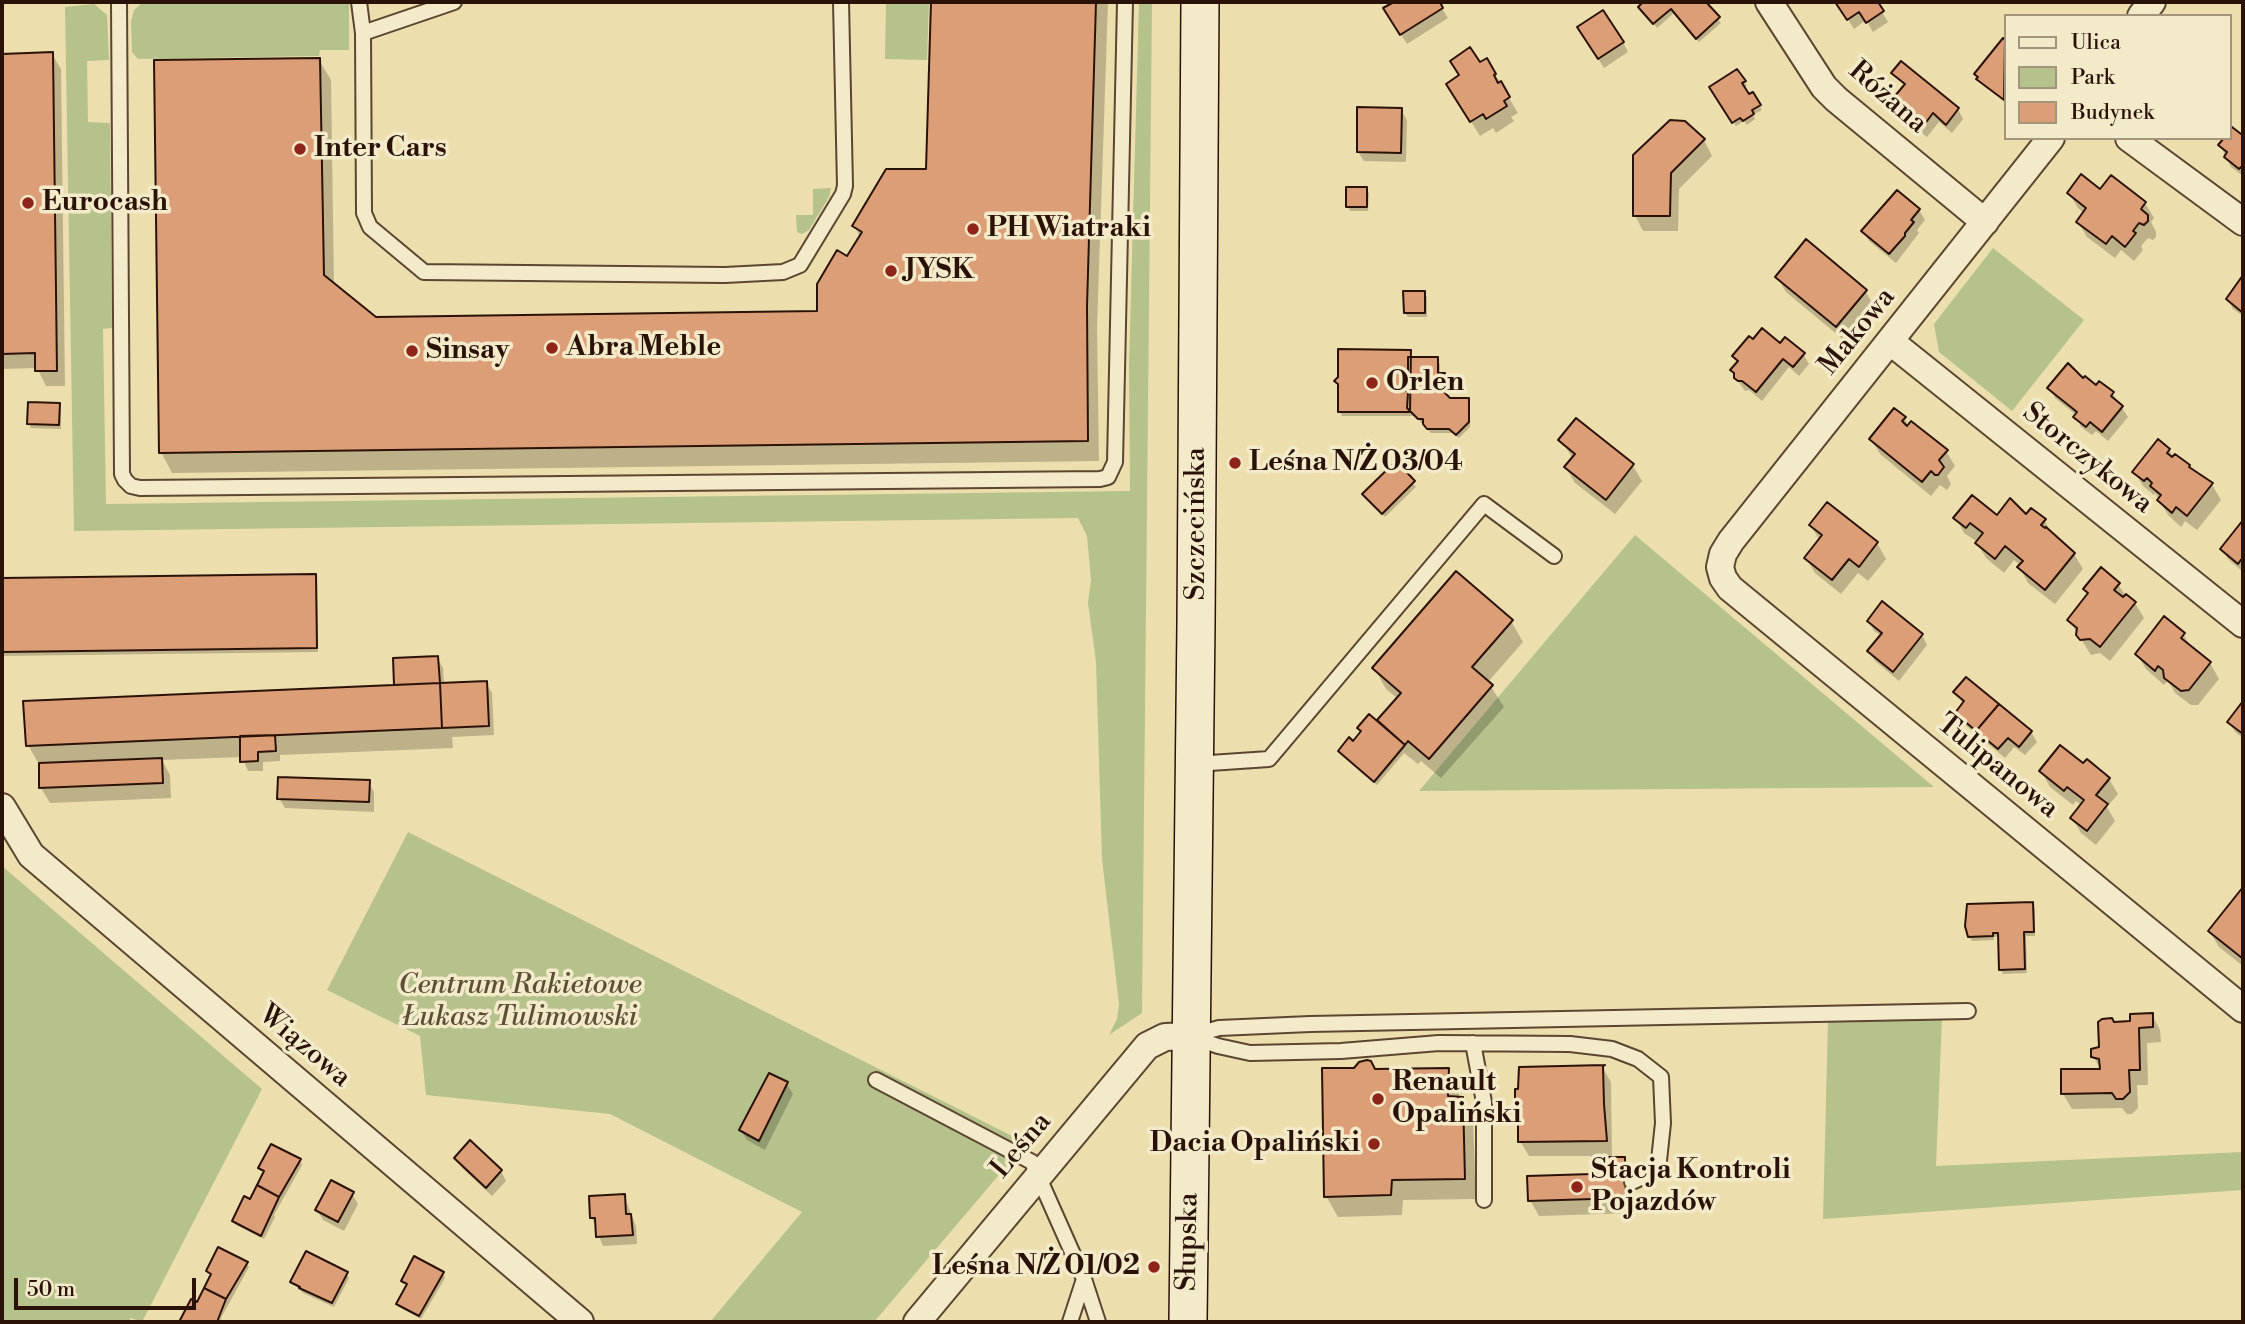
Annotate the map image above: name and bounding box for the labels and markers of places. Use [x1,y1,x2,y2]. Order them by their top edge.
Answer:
place label: Inter Cars [314,132,447,166]
marker: Inter Cars [292,141,308,157]
place label: Eurocash [42,186,168,220]
marker: Eurocash [20,195,36,211]
place label: PH Wiatraki [987,212,1151,246]
marker: PH Wiatraki [965,221,981,237]
place label: JYSK [905,254,974,288]
marker: JYSK [883,263,899,279]
place label: Abra Meble [566,331,721,365]
place label: Sinsay [426,334,509,368]
marker: Abra Meble [544,340,560,356]
marker: Sinsay [404,343,420,359]
place label: Orlen [1386,366,1464,400]
marker: Orlen [1364,375,1380,391]
place label: Leśna N/Ż 03/04 [1249,446,1463,480]
marker: Leśna N/Ż 03/04 [1227,455,1243,471]
place label: Renault Opaliński [1392,1066,1522,1132]
marker: Renault Opaliński [1370,1091,1386,1107]
place label: Dacia Opaliński [1150,1127,1360,1161]
marker: Dacia Opaliński [1366,1136,1382,1152]
place label: Stacja Kontroli Pojazdów [1591,1154,1791,1220]
marker: Stacja Kontroli Pojazdów [1569,1179,1585,1195]
place label: Leśna N/Ż 01/02 [932,1250,1140,1284]
marker: Leśna N/Ż 01/02 [1146,1259,1162,1275]

